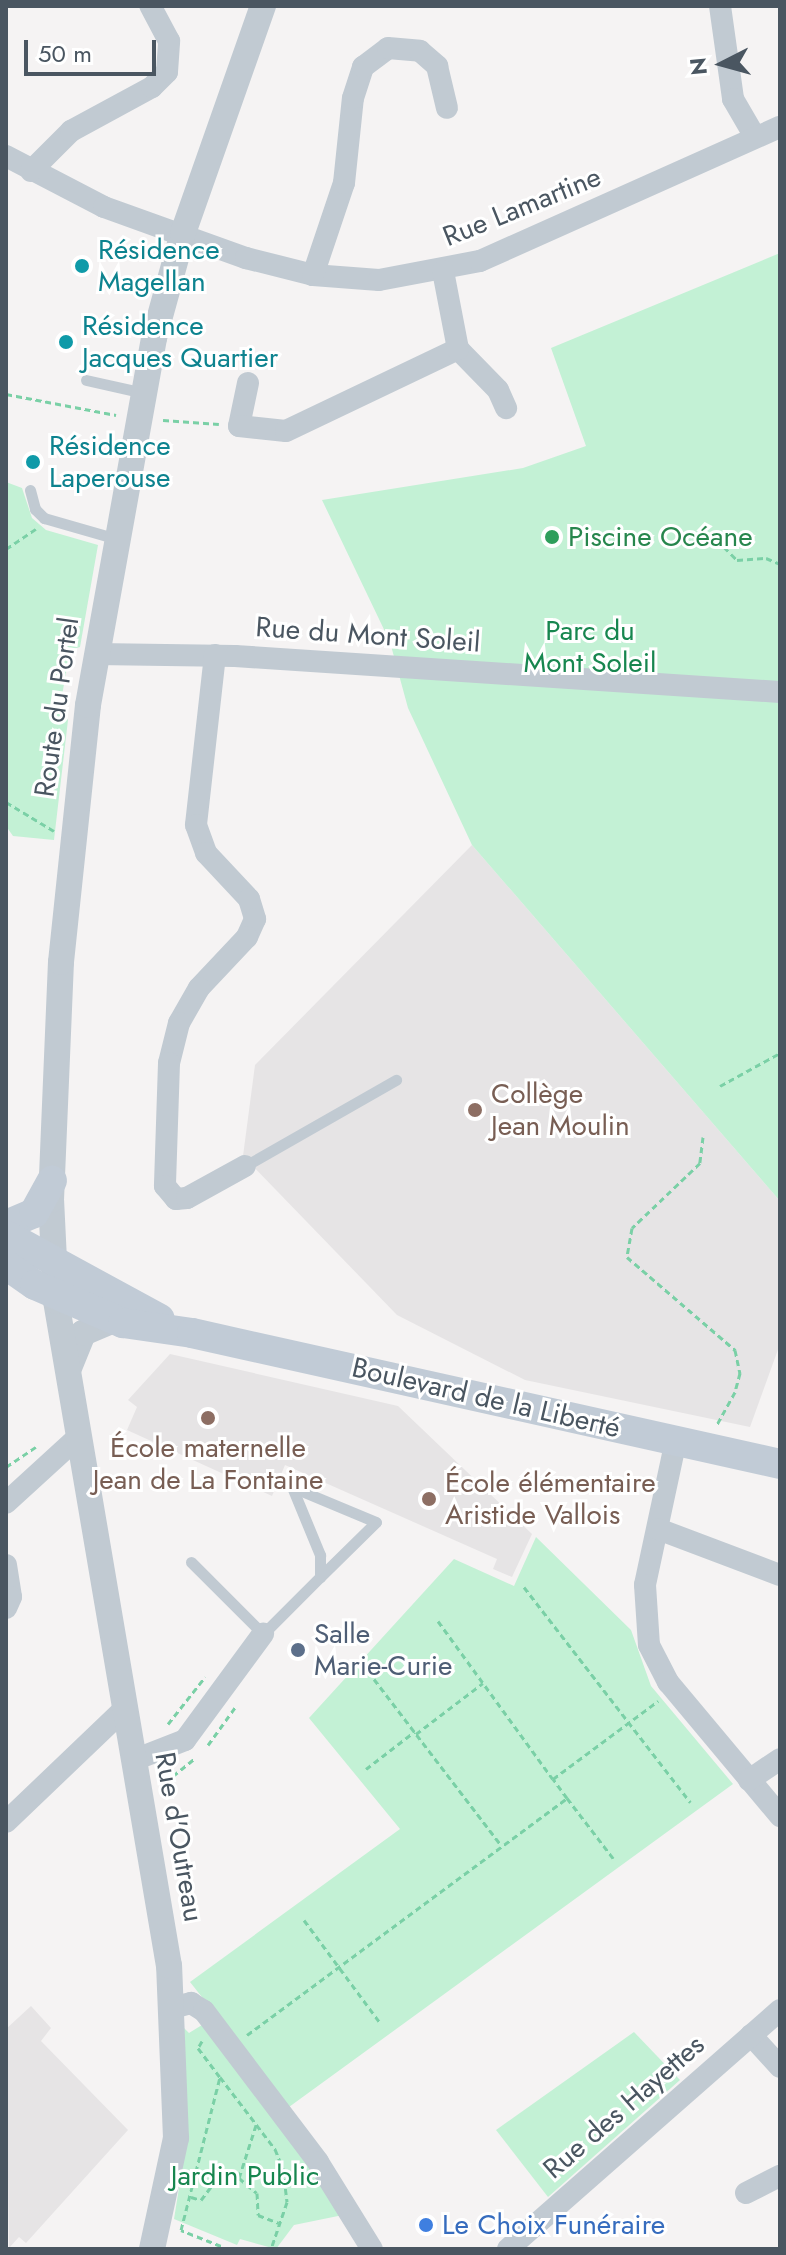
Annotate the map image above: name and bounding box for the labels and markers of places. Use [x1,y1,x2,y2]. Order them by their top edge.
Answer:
place label: Résidence Magellan [98,233,220,299]
marker: Résidence Magellan [73,257,91,275]
place label: Résidence Jacques Quartier [82,309,278,375]
marker: Résidence Jacques Quartier [57,333,75,351]
place label: Résidence Laperouse [49,429,171,495]
marker: Résidence Laperouse [24,453,42,471]
place label: Piscine Océane [568,520,753,554]
marker: Piscine Océane [543,528,561,546]
place label: Collège Jean Moulin [491,1077,630,1143]
marker: Collège Jean Moulin [466,1101,484,1119]
marker: École maternelle Jean de La Fontaine [199,1409,217,1427]
place label: École maternelle Jean de La Fontaine [93,1431,323,1497]
place label: École élémentaire Aristide Vallois [445,1466,656,1532]
marker: École élémentaire Aristide Vallois [420,1490,438,1508]
place label: Salle Marie-Curie [314,1617,453,1683]
marker: Salle Marie-Curie [289,1641,307,1659]
place label: Le Choix Funéraire [442,2208,665,2242]
marker: Le Choix Funéraire [417,2216,435,2234]

